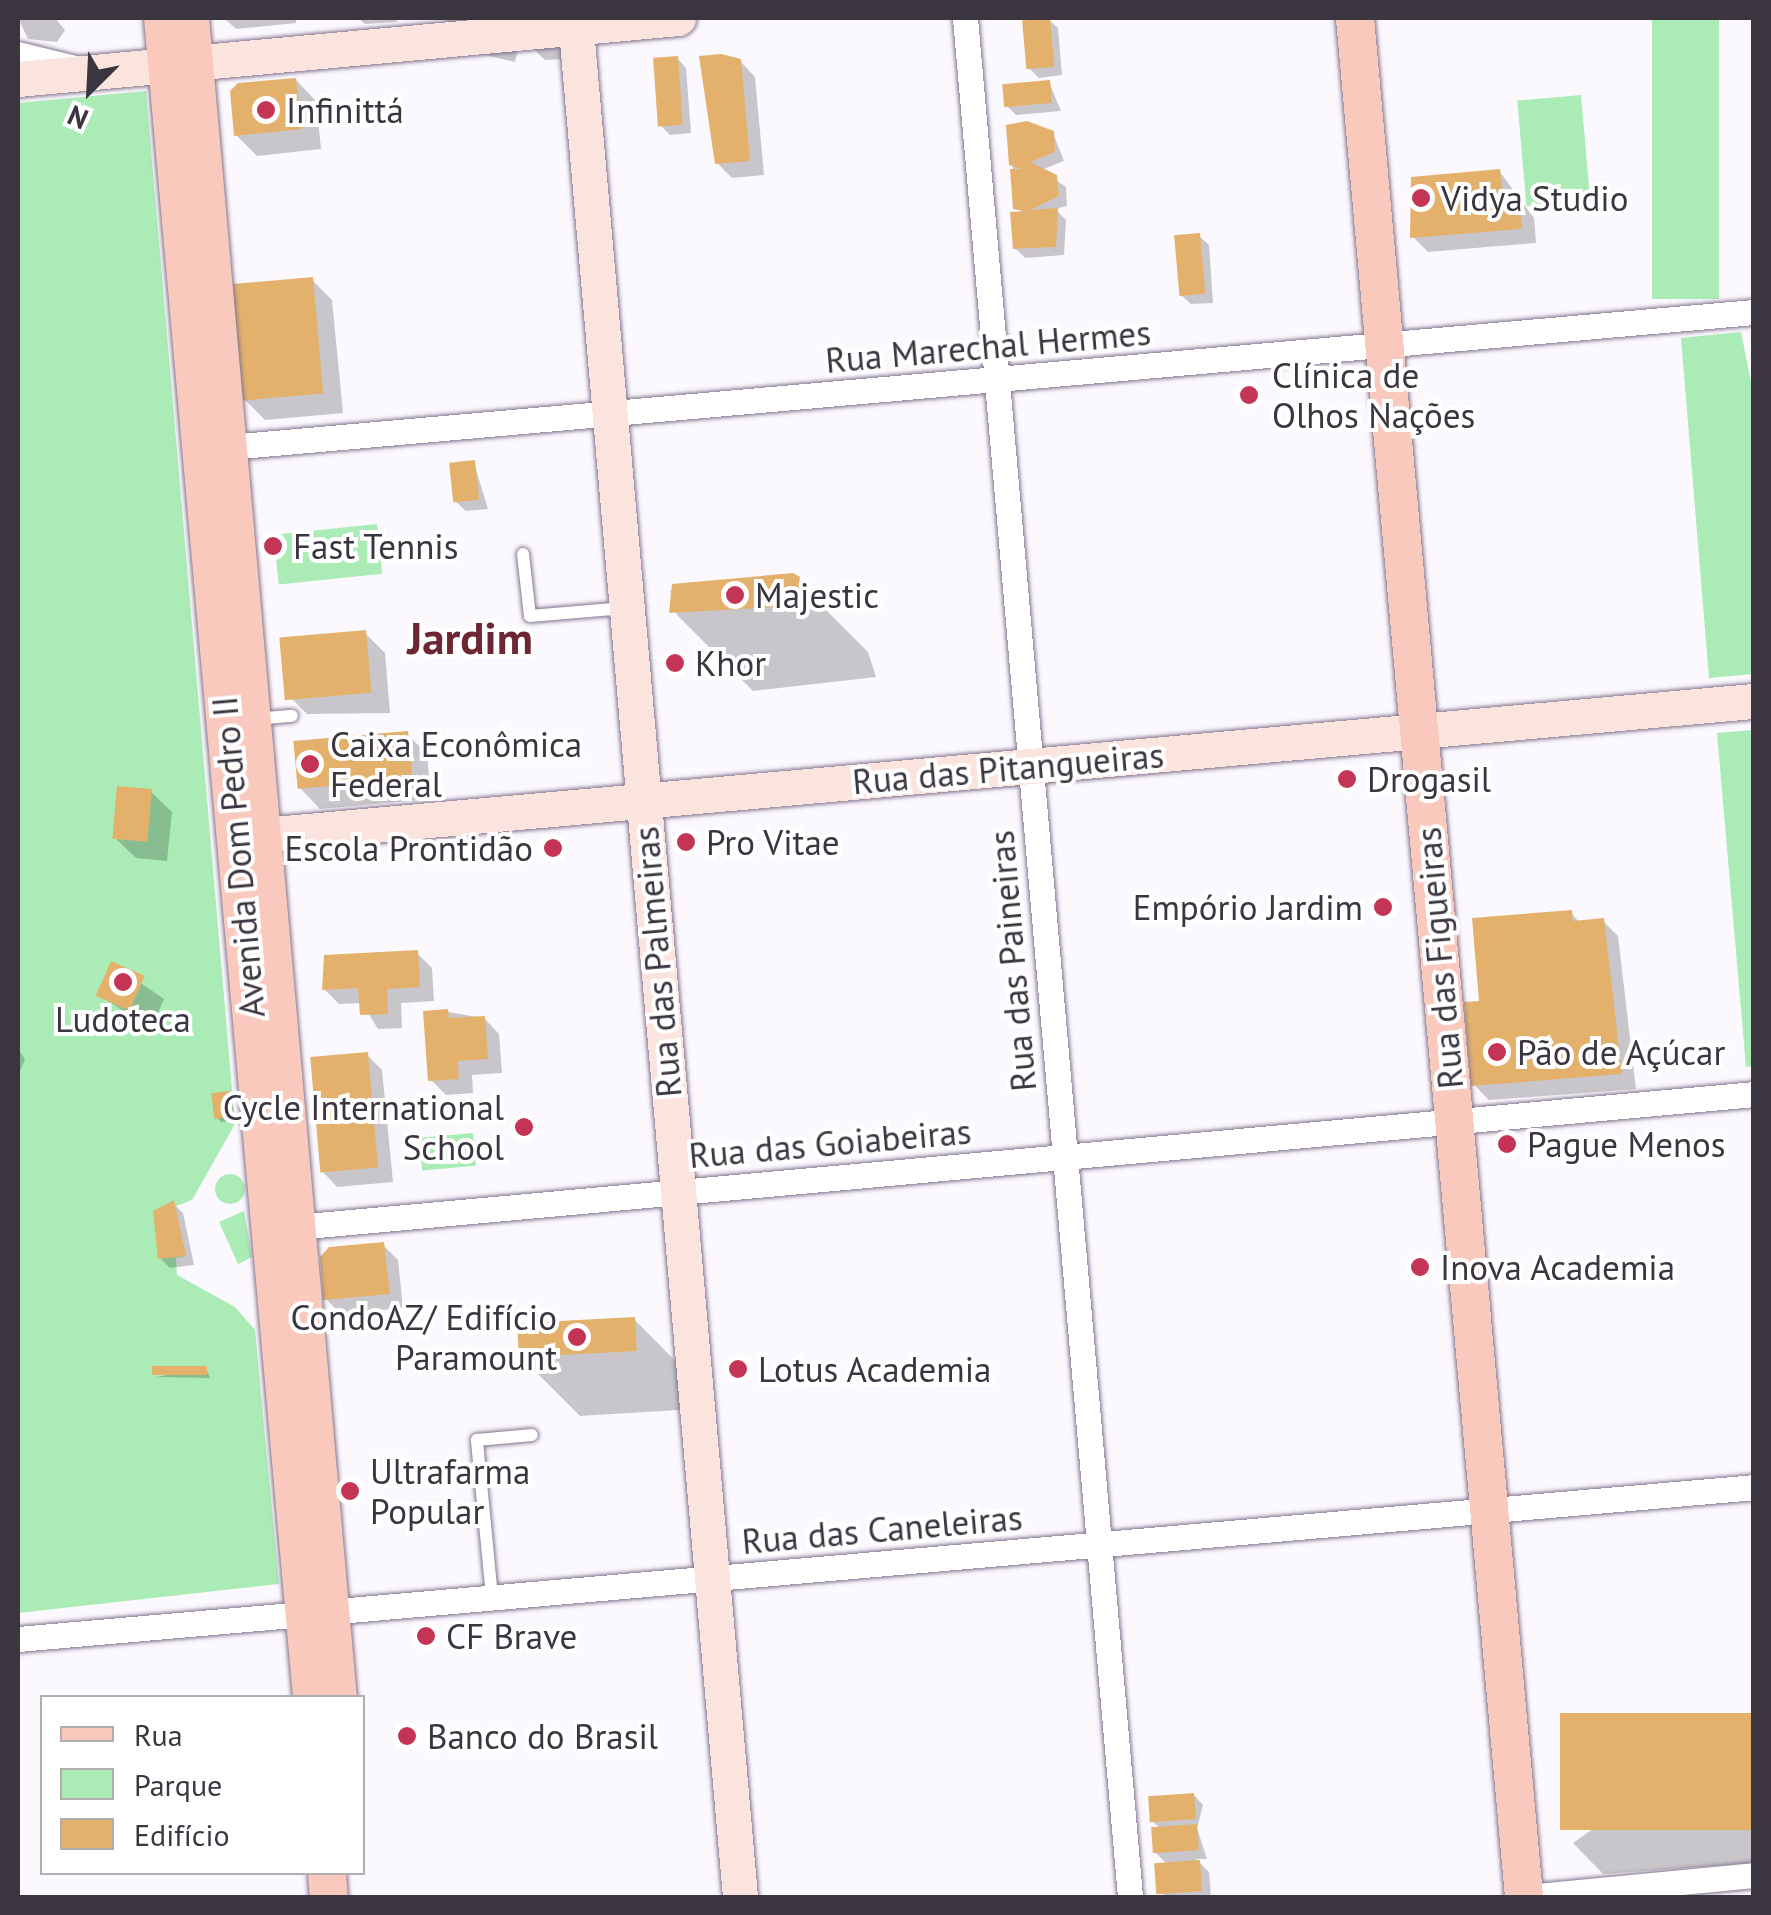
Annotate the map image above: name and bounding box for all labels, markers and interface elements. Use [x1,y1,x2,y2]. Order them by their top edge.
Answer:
north arrow [40,40,140,140]
place label: Infinittá [286,89,404,131]
text: N [62,97,94,139]
marker: Infinittá [255,99,277,121]
place label: Vidya Studio [1441,177,1628,219]
marker: Vidya Studio [1410,187,1432,209]
street label: Rua Marechal Hermes [824,311,1152,381]
place label: Clínica de Olhos Nações [1272,354,1475,436]
marker: Clínica de Olhos Nações [1236,382,1262,408]
place label: Fast Tennis [293,525,460,567]
marker: Fast Tennis [262,535,284,557]
place label: Majestic [755,574,879,616]
marker: Majestic [724,584,746,606]
district label: Jardim [407,611,533,665]
place label: Khor [695,642,766,684]
marker: Khor [664,652,686,674]
street label: Avenida Dom Pedro II [203,695,273,1019]
place label: Caixa Econômica Federal [330,723,582,805]
street label: Rua das Pitangueiras [851,733,1165,803]
marker: Caixa Econômica Federal [299,753,321,775]
place label: Drogasil [1367,758,1491,800]
marker: Drogasil [1336,768,1358,790]
place label: Pro Vitae [706,821,841,863]
street label: Rua das Palmeiras [624,825,690,1099]
street label: Rua das Figueiras [1407,825,1471,1091]
place label: Escola Prontidão [285,827,533,869]
street label: Rua das Paineiras [980,829,1044,1093]
marker: Pro Vitae [675,831,697,853]
marker: Escola Prontidão [542,837,564,859]
place label: Empório Jardim [1133,886,1363,928]
marker: Empório Jardim [1372,896,1394,918]
marker: Ludoteca [112,971,134,993]
place label: Ludoteca [55,998,191,1040]
place label: Pão de Açúcar [1517,1031,1726,1073]
marker: Pão de Açúcar [1486,1041,1508,1063]
place label: Cycle International School [223,1086,504,1168]
street label: Rua das Goiabeiras [687,1110,973,1176]
marker: Cycle International School [513,1116,535,1138]
place label: Pague Menos [1527,1123,1726,1165]
marker: Pague Menos [1496,1133,1518,1155]
place label: Inova Academia [1440,1246,1676,1288]
marker: Inova Academia [1409,1256,1431,1278]
place label: CondoAZ/ Edifício Paramount [291,1296,557,1378]
marker: CondoAZ/ Edifício Paramount [566,1326,588,1348]
place label: Lotus Academia [758,1348,993,1390]
marker: Lotus Academia [727,1358,749,1380]
place label: Ultrafarma Popular [370,1450,530,1532]
marker: Ultrafarma Popular [339,1480,361,1502]
street label: Rua das Caneleiras [740,1496,1024,1562]
place label: CF Brave [446,1615,577,1657]
marker: CF Brave [415,1625,437,1647]
legend [40,1695,365,1875]
text: Rua [134,1715,183,1754]
place label: Banco do Brasil [427,1715,658,1757]
marker: Banco do Brasil [396,1725,418,1747]
text: Parque [134,1765,222,1804]
text: Edifício [134,1815,230,1854]

